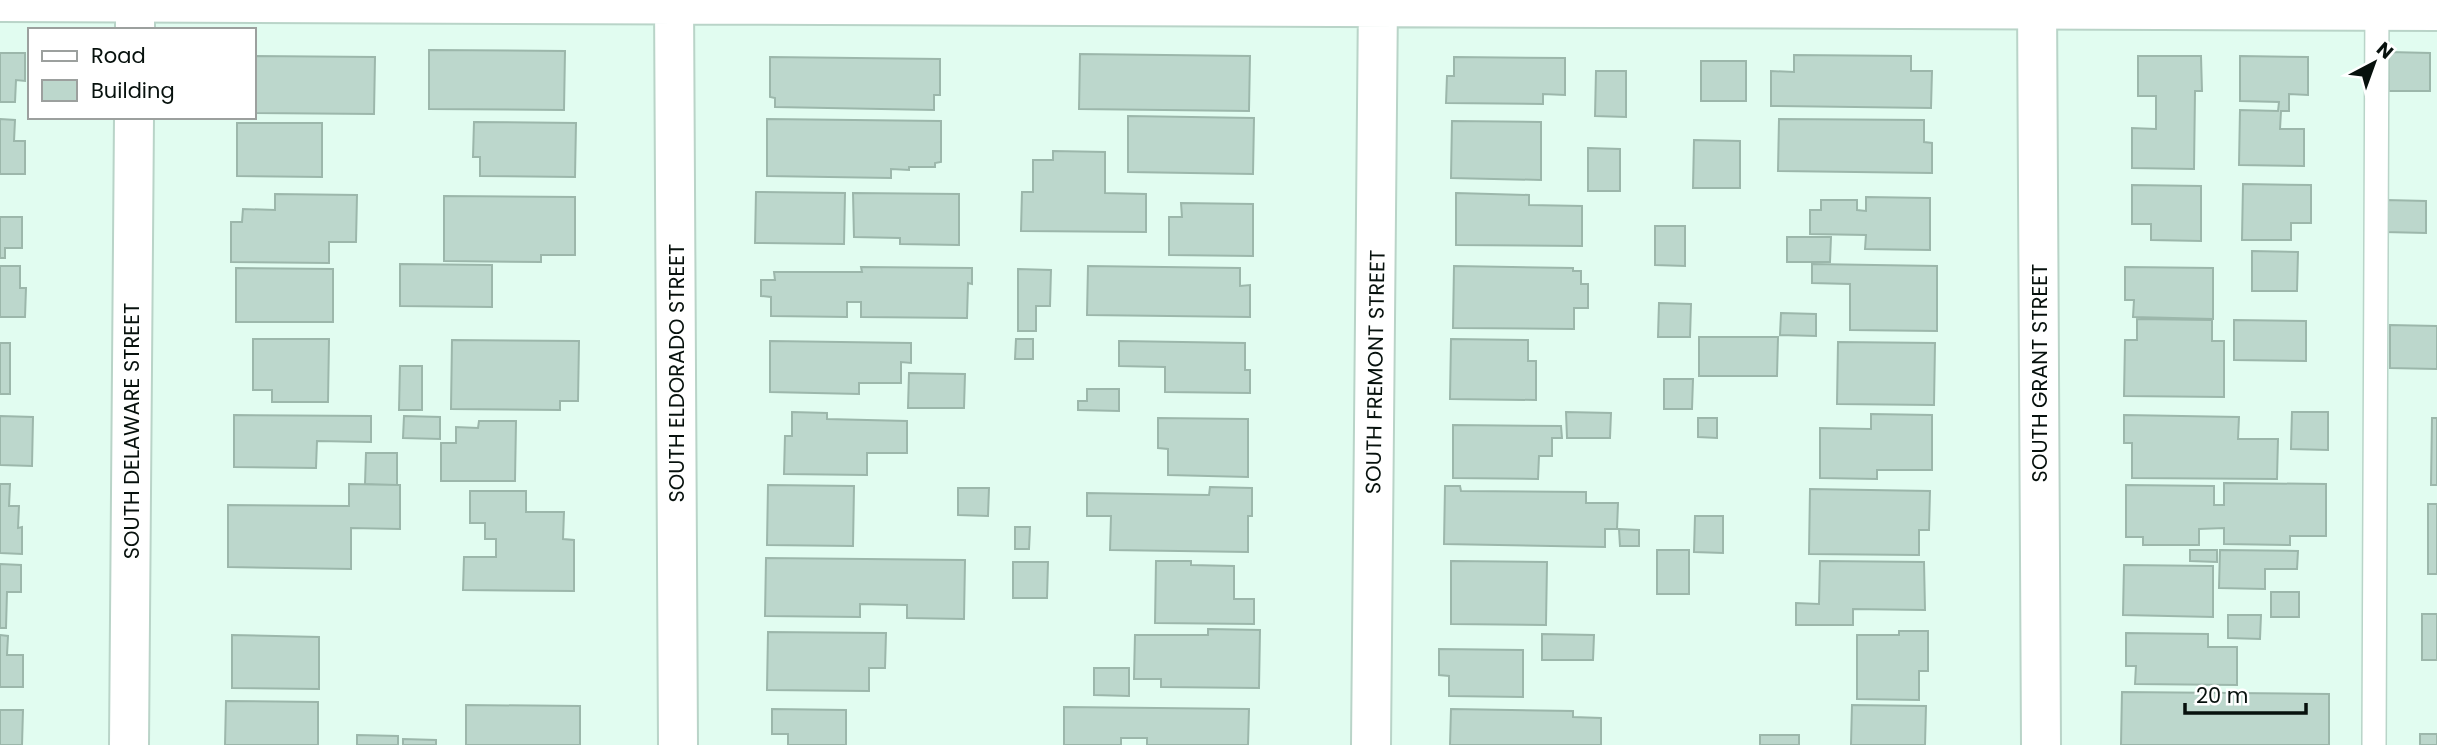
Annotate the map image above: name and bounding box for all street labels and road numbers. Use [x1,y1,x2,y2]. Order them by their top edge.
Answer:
street label: SOUTH ELDORADO STREET [662,244,691,502]
street label: SOUTH FREMONT STREET [1358,250,1392,494]
street label: SOUTH GRANT STREET [2025,264,2054,482]
street label: SOUTH DELAWARE STREET [117,303,146,559]

